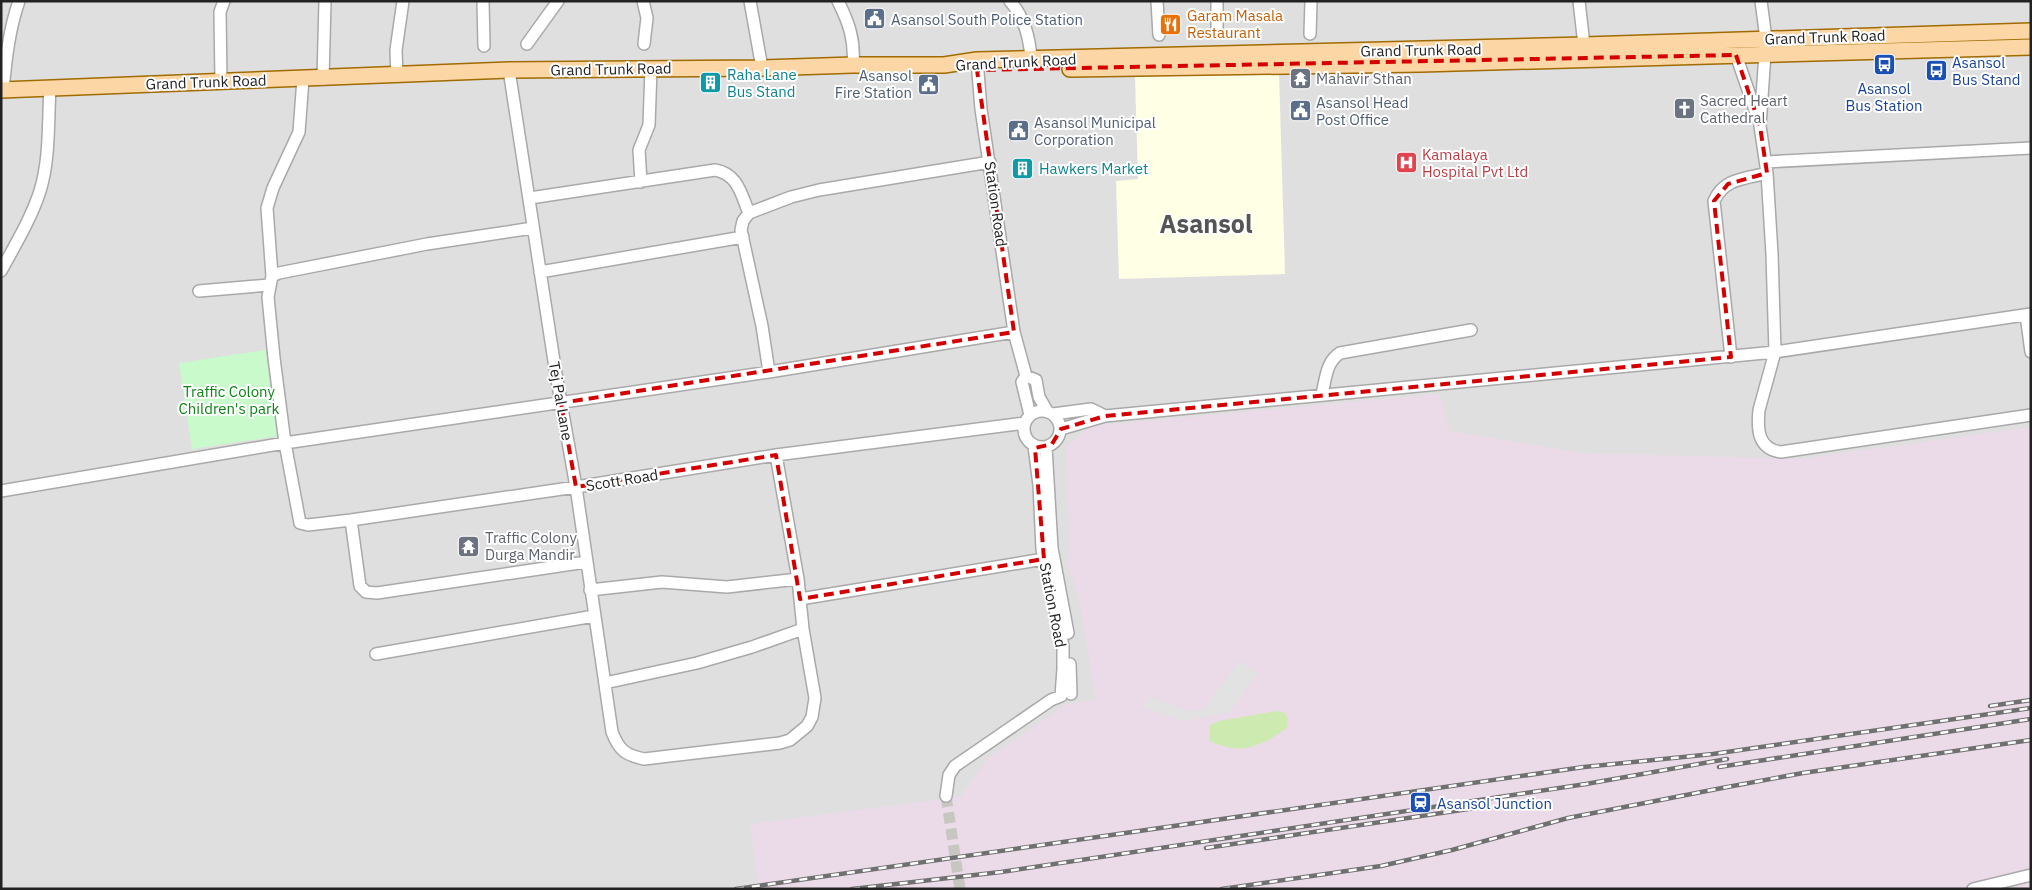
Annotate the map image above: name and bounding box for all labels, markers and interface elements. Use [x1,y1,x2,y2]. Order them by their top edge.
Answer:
place label: Garam Masala Restaurant [1187,6,1283,42]
public building icon: Asansol South Police Station [863,7,887,31]
place label: Asansol South Police Station [891,10,1083,29]
restaurant icon: Garam Masala Restaurant [1159,12,1183,36]
street label: Grand Trunk Road [1764,25,1886,49]
street label: Grand Trunk Road [1360,39,1482,61]
street label: Grand Trunk Road [955,49,1077,75]
bus stop icon: Asansol Bus Station [1872,53,1896,77]
place label: Asansol Bus Stand [1952,53,2020,89]
street label: Grand Trunk Road [550,58,672,80]
bus stop icon: Asansol Bus Stand [1924,59,1948,83]
place label: Raha Lane Bus Stand [727,65,797,101]
place label: Asansol Fire Station [835,66,912,102]
temple icon: Mahavir Sthan [1288,66,1312,90]
place label: Mahavir Sthan [1316,69,1412,88]
street label: Grand Trunk Road [145,70,267,94]
building icon: Raha Lane Bus Stand [699,71,723,95]
public building icon: Asansol Fire Station [916,72,940,96]
place label: Asansol Bus Station [1845,79,1923,115]
place label: Sacred Heart Cathedral [1700,91,1788,127]
place label: Asansol Head Post Office [1316,93,1408,129]
church icon: Sacred Heart Cathedral [1672,97,1696,121]
public building icon: Asansol Head Post Office [1288,99,1312,123]
place label: Asansol Municipal Corporation [1034,113,1156,149]
public building icon: Asansol Municipal Corporation [1006,119,1030,143]
place label: Kamalaya Hospital Pvt Ltd [1422,145,1528,181]
hospital icon: Kamalaya Hospital Pvt Ltd [1394,151,1418,175]
building icon: Hawkers Market [1011,156,1035,180]
place label: Hawkers Market [1039,159,1148,178]
street label: Station Road [981,160,1011,248]
district label: Asansol [1159,207,1253,240]
street label: Tej Pal Lane [545,360,577,442]
park label: Traffic Colony Children's park [179,382,280,418]
street label: Scott Road [584,465,660,495]
place label: Traffic Colony Durga Mandir [485,528,577,564]
temple icon: Traffic Colony Durga Mandir [457,534,481,558]
street label: Station Road [1035,561,1071,649]
station icon: Asansol Junction [1409,791,1433,815]
place label: Asansol Junction [1437,794,1552,813]

